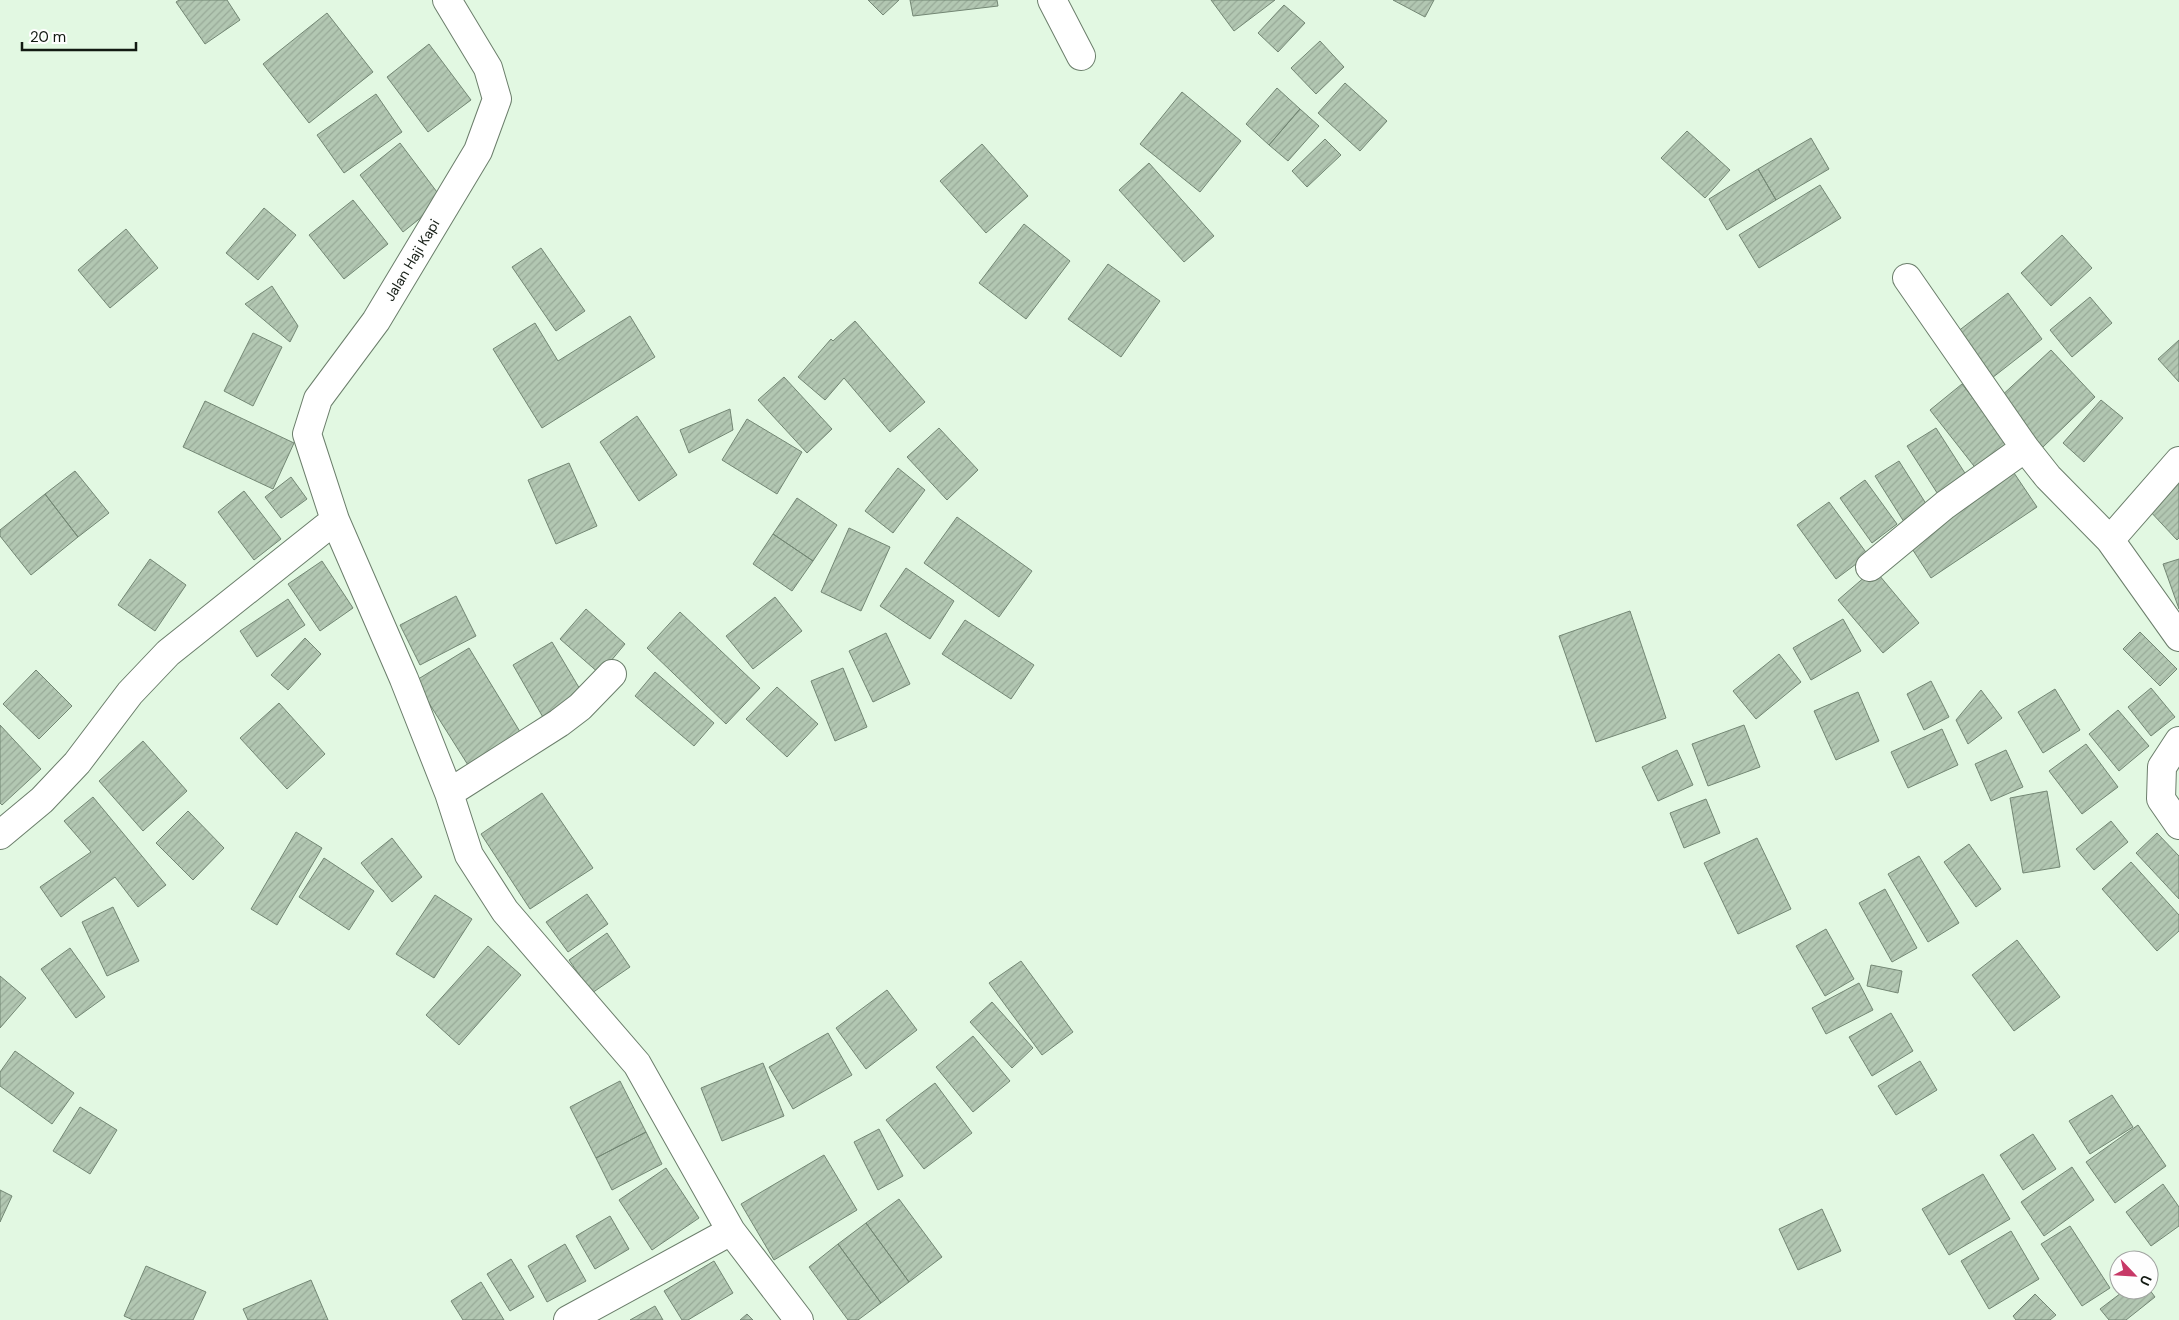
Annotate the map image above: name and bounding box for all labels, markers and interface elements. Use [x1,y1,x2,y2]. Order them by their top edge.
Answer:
scale bar [22,20,136,52]
text: 20 m [30,27,66,47]
street label: Jalan Haji Kapi [380,216,444,304]
north arrow [2109,1250,2159,1300]
text: U [2136,1272,2156,1289]

